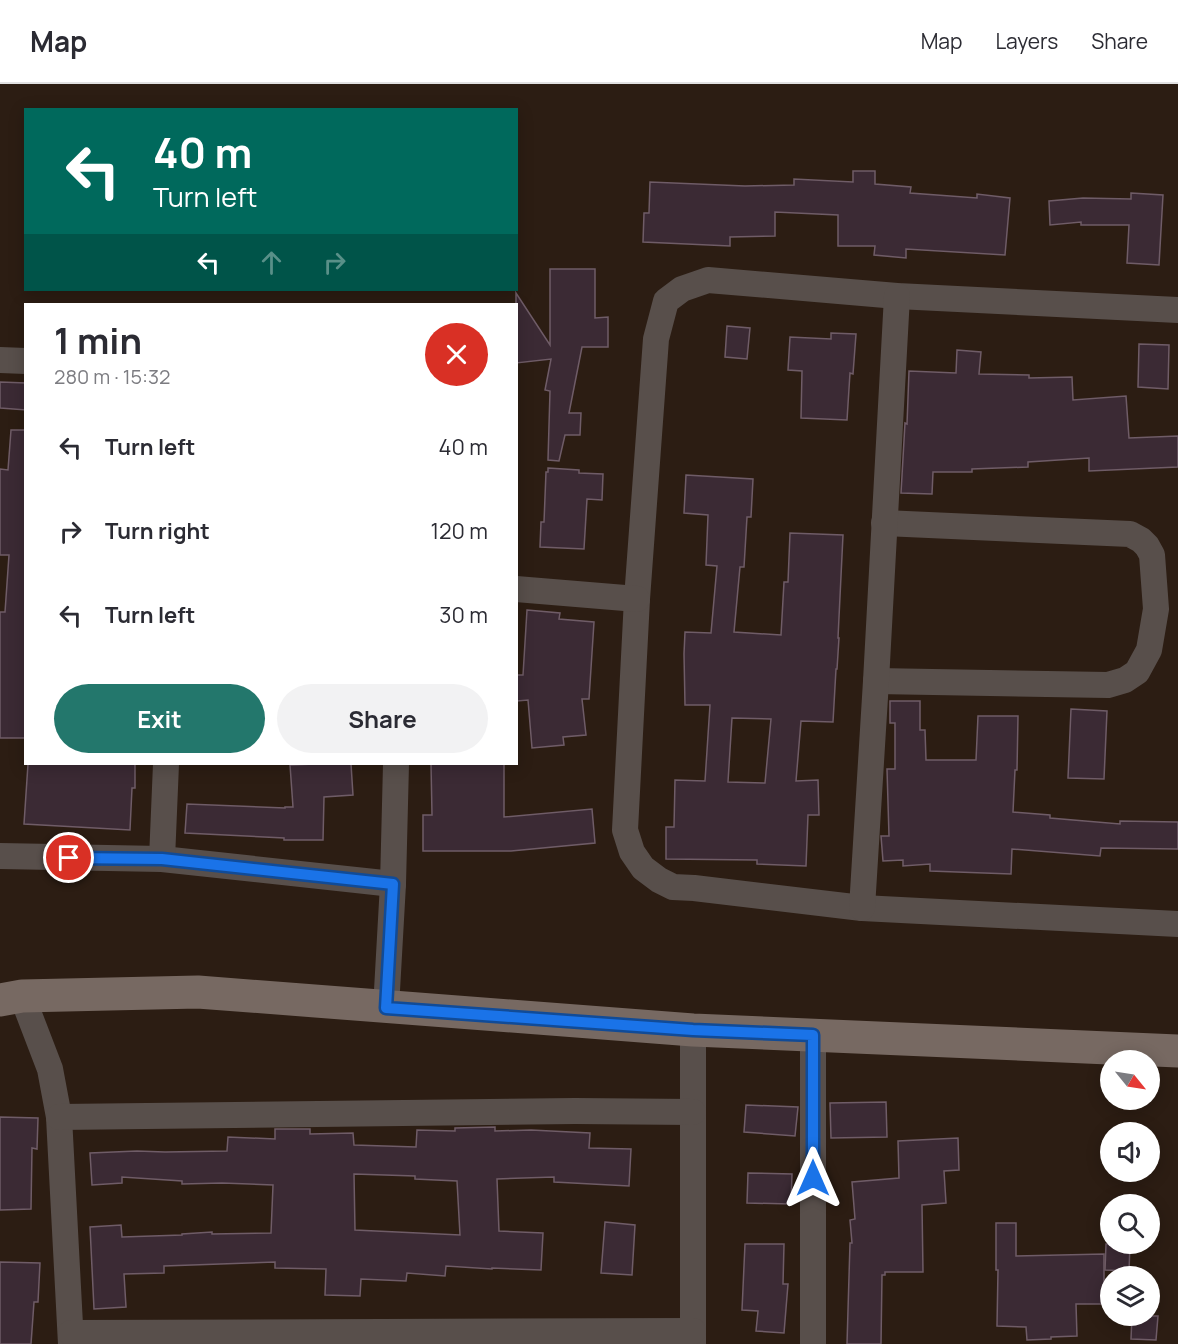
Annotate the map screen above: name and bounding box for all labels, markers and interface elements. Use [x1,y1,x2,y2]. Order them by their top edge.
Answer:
text: Map [30,22,87,60]
text: Map [921,27,962,55]
text: Layers [995,27,1058,55]
text: Share [1091,27,1148,55]
text: 40 m [153,123,252,181]
icon: left [54,132,132,210]
text: Turn left [153,178,257,215]
icon: left [192,246,225,279]
icon: ahead [255,246,288,279]
icon: right [318,246,351,279]
text: 1 min [54,316,142,365]
button: close [425,323,488,386]
text: 280 m · 15:32 [54,363,171,390]
icon: left [54,431,87,464]
text: Turn left [105,432,195,462]
text: 40 m [439,432,488,462]
icon: right [54,515,87,548]
text: Turn right [105,516,210,546]
text: 120 m [430,516,488,546]
icon: left [54,599,87,632]
text: Turn left [105,600,195,630]
text: 30 m [439,600,488,630]
button: Exit [54,684,265,753]
button: Share [277,684,488,753]
pin [43,832,94,883]
icon: arrive [52,841,85,874]
north arrow [1100,1050,1160,1110]
map controls [1100,1050,1160,1326]
button: sound [1100,1122,1160,1182]
position arrow [781,1146,845,1210]
button: search [1100,1194,1160,1254]
button: layers [1100,1266,1160,1326]

